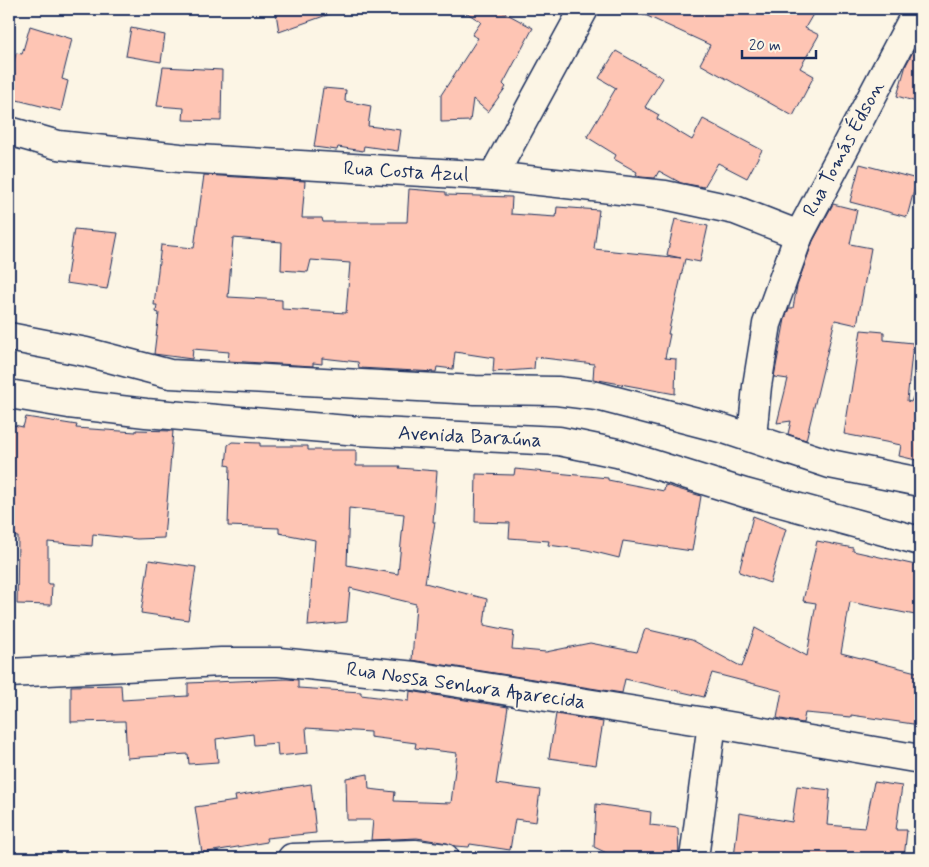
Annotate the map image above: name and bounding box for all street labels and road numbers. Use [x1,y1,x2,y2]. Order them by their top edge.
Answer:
street label: Rua Tomás Édson [797,76,891,222]
street label: Rua Costa Azul [343,155,469,189]
street label: Avenida Baraúna [397,420,543,454]
street label: Rua Nossa Senhora Aparecida [345,656,587,717]

